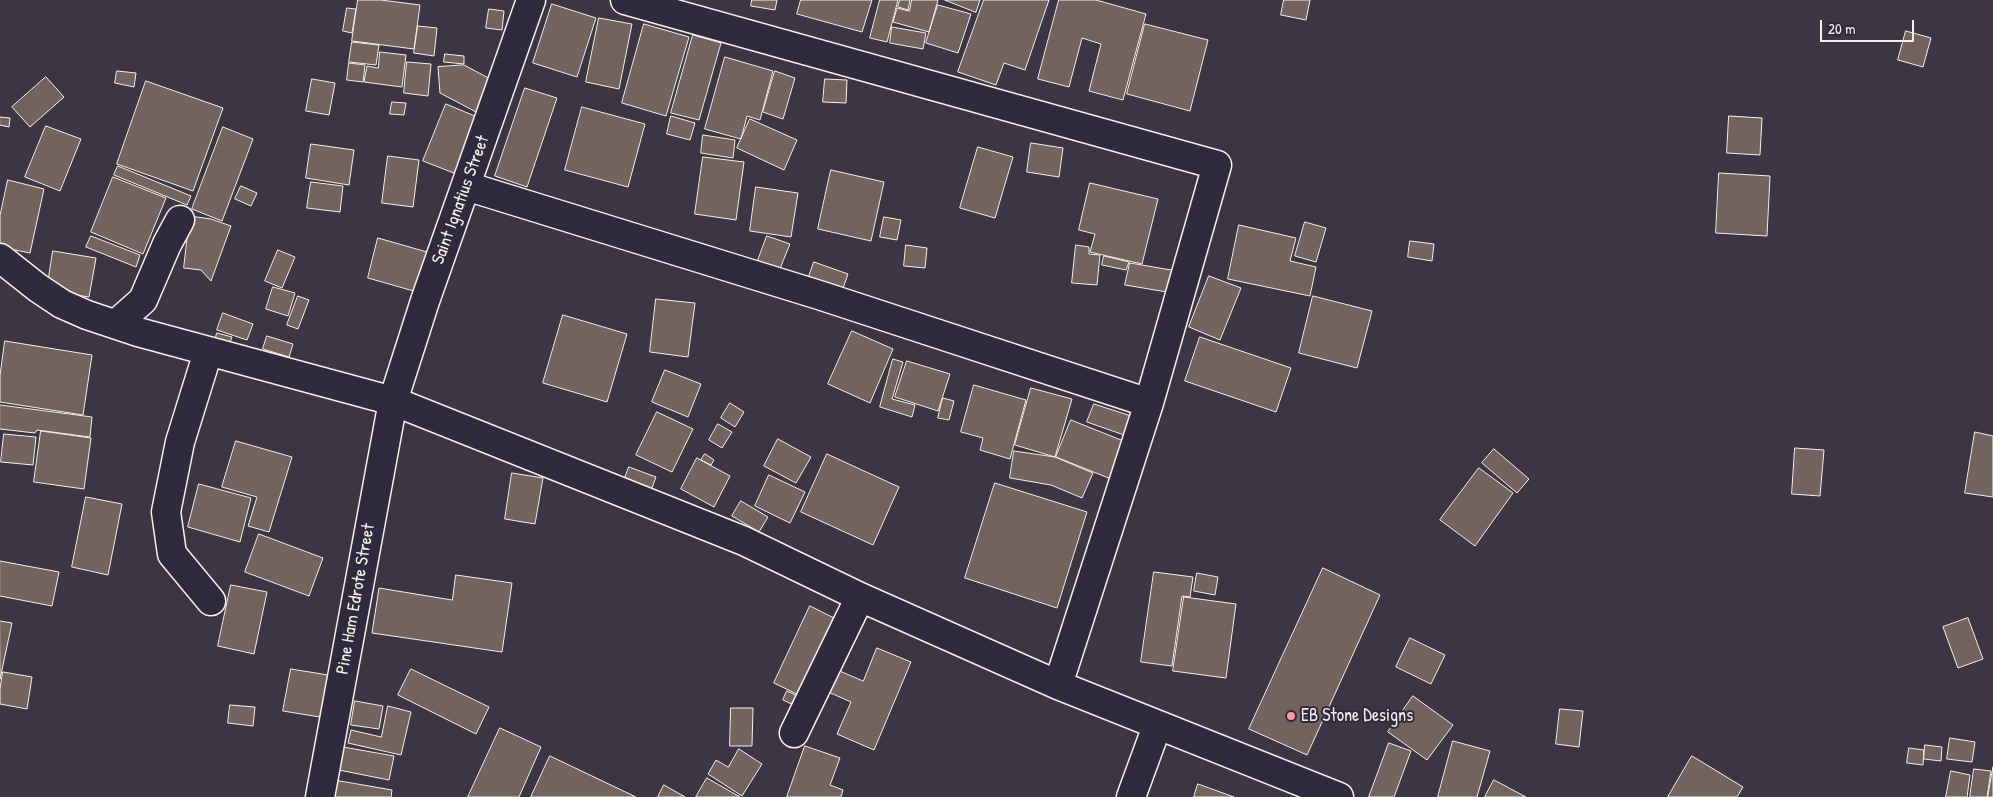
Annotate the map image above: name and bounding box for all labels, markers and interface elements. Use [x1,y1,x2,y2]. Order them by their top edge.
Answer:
scale bar [1823,10,1917,42]
text: 20 m [1828,18,1855,39]
street label: Saint Ignatius Street [428,133,494,267]
street label: Pine Ham Edrote Street [332,522,380,676]
place label: EB Stone Designs [1301,705,1413,727]
marker: EB Stone Designs [1285,710,1297,722]

